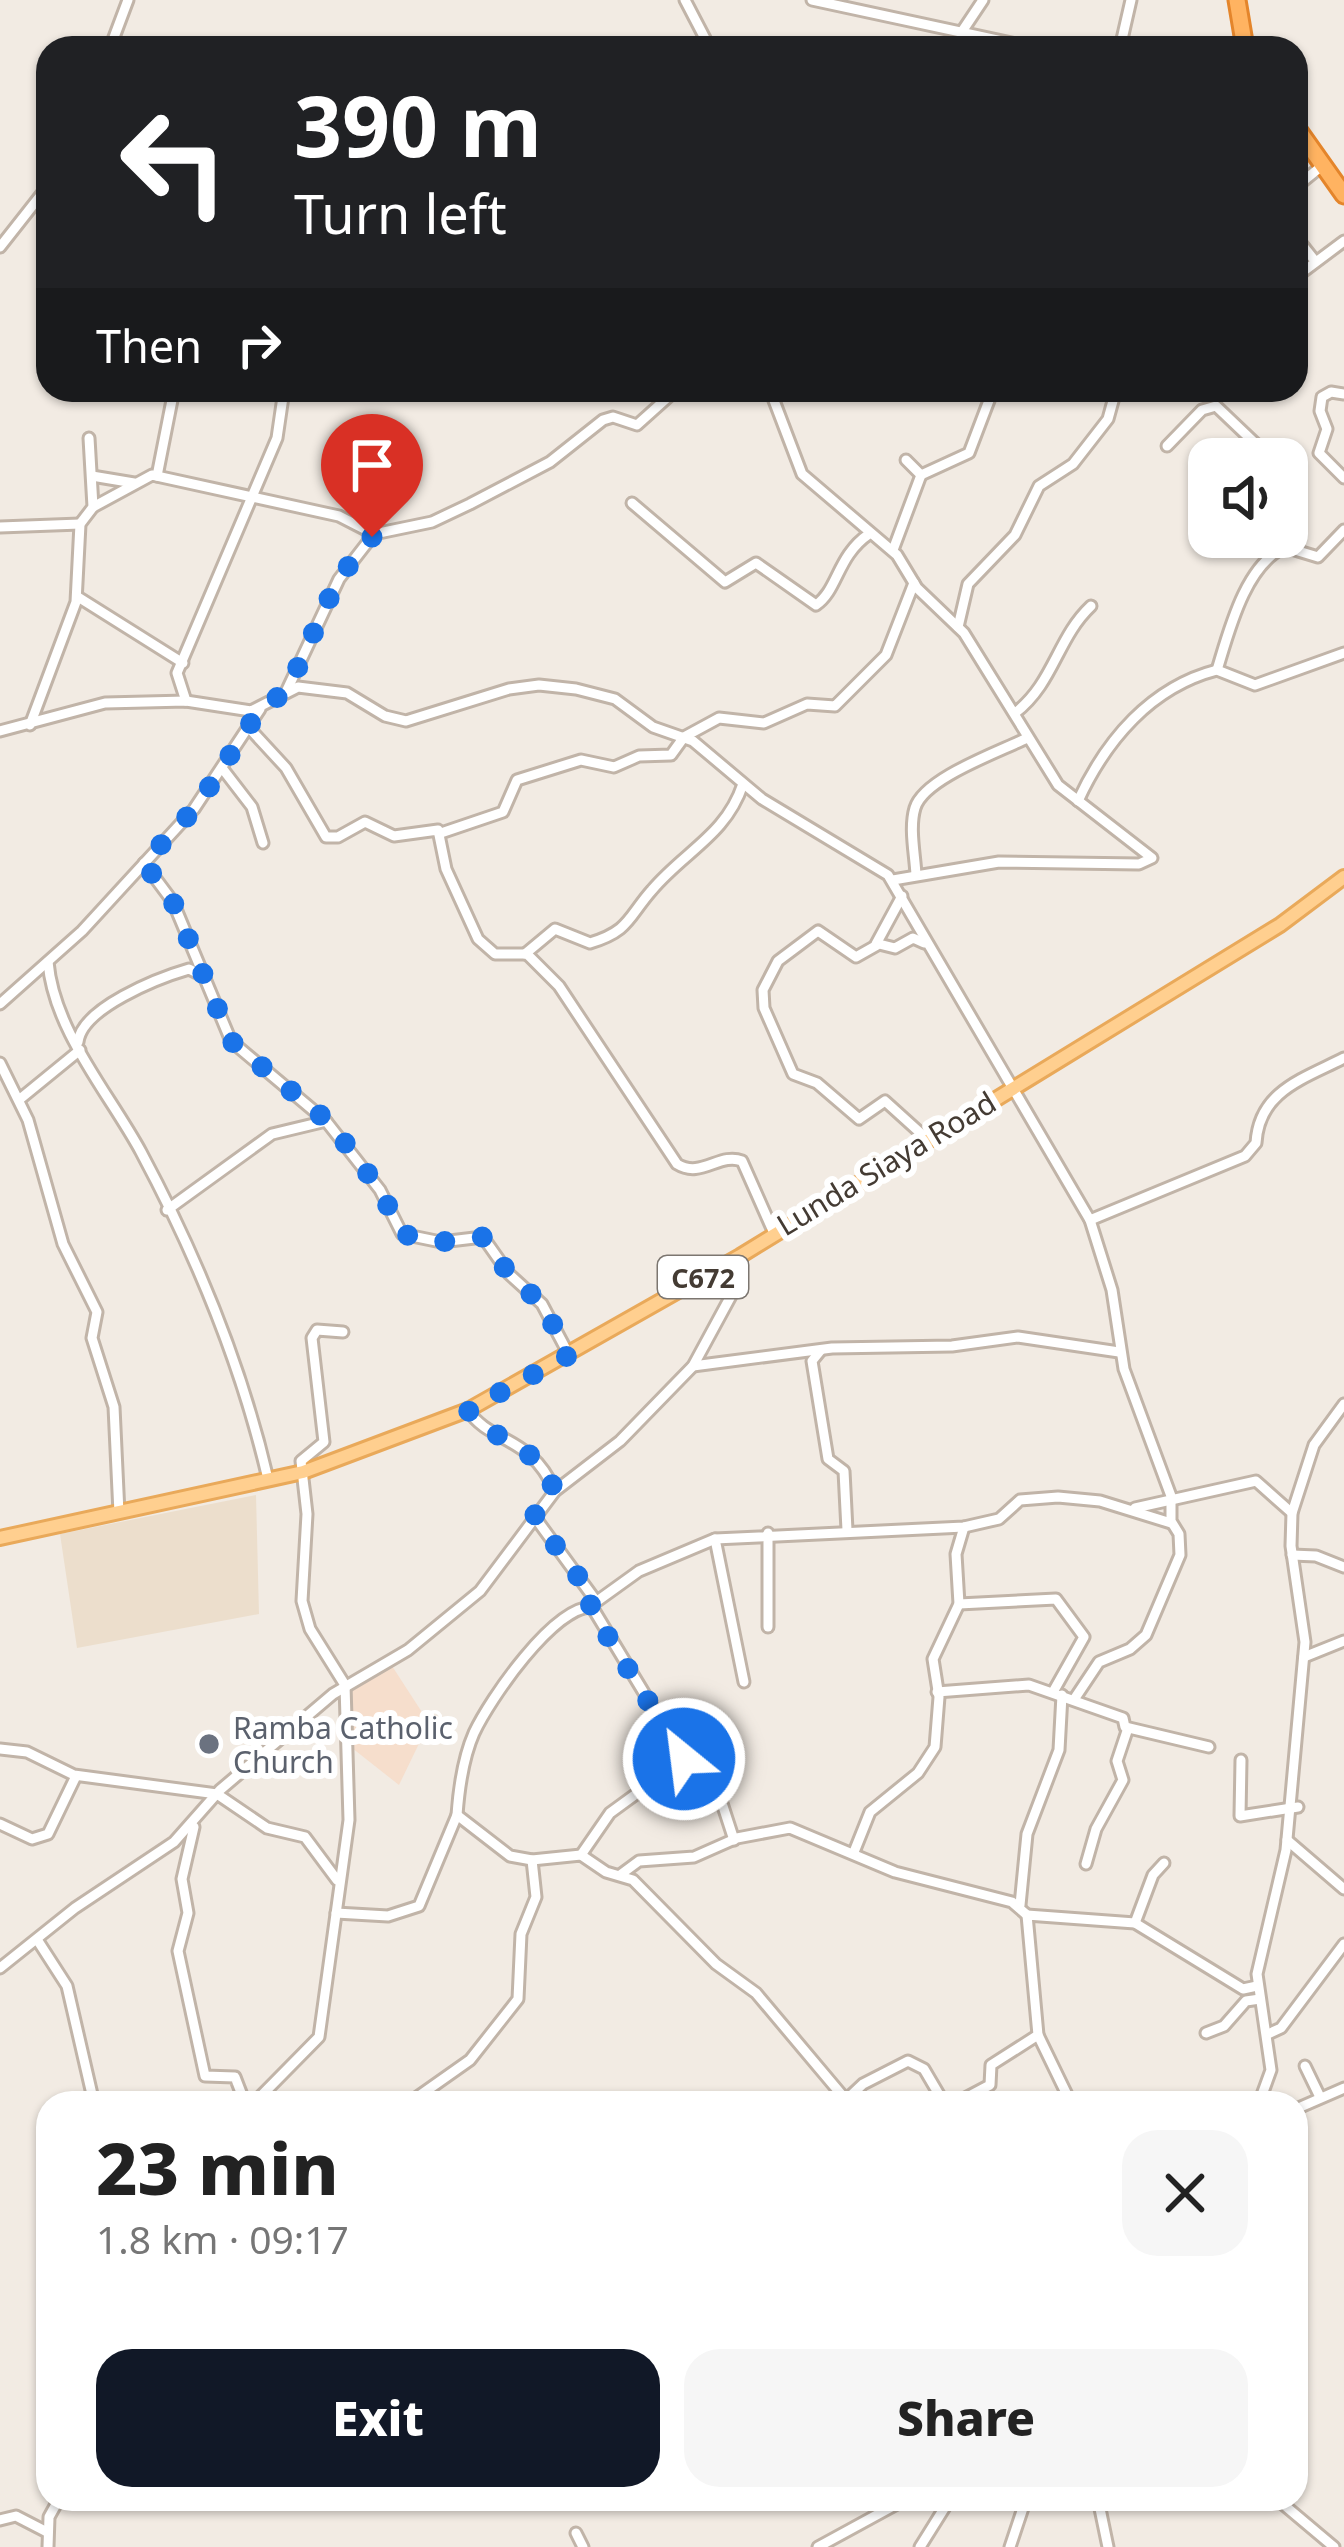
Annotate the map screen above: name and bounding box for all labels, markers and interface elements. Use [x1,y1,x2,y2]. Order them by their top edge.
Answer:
text: 390 m [294,67,542,182]
icon: left [96,84,252,240]
text: Turn left [294,176,507,250]
icon: right [226,312,292,378]
text: Then [96,315,202,376]
pin [321,414,423,537]
icon: arrive [339,432,405,498]
map controls [1188,438,1308,558]
button: sound [1188,438,1308,558]
street label: Lunda Siaya Road [769,1081,1003,1245]
road number: C672 [658,1256,748,1298]
position arrow [621,1696,747,1822]
place label: Ramba Catholic Church [233,1707,453,1782]
marker: Ramba Catholic Church [196,1731,222,1757]
text: 23 min [96,2118,339,2216]
button: close [1122,2130,1248,2256]
text: 1.8 km · 09:17 [96,2212,349,2265]
button: Exit [96,2349,660,2487]
button: Share [684,2349,1248,2487]

